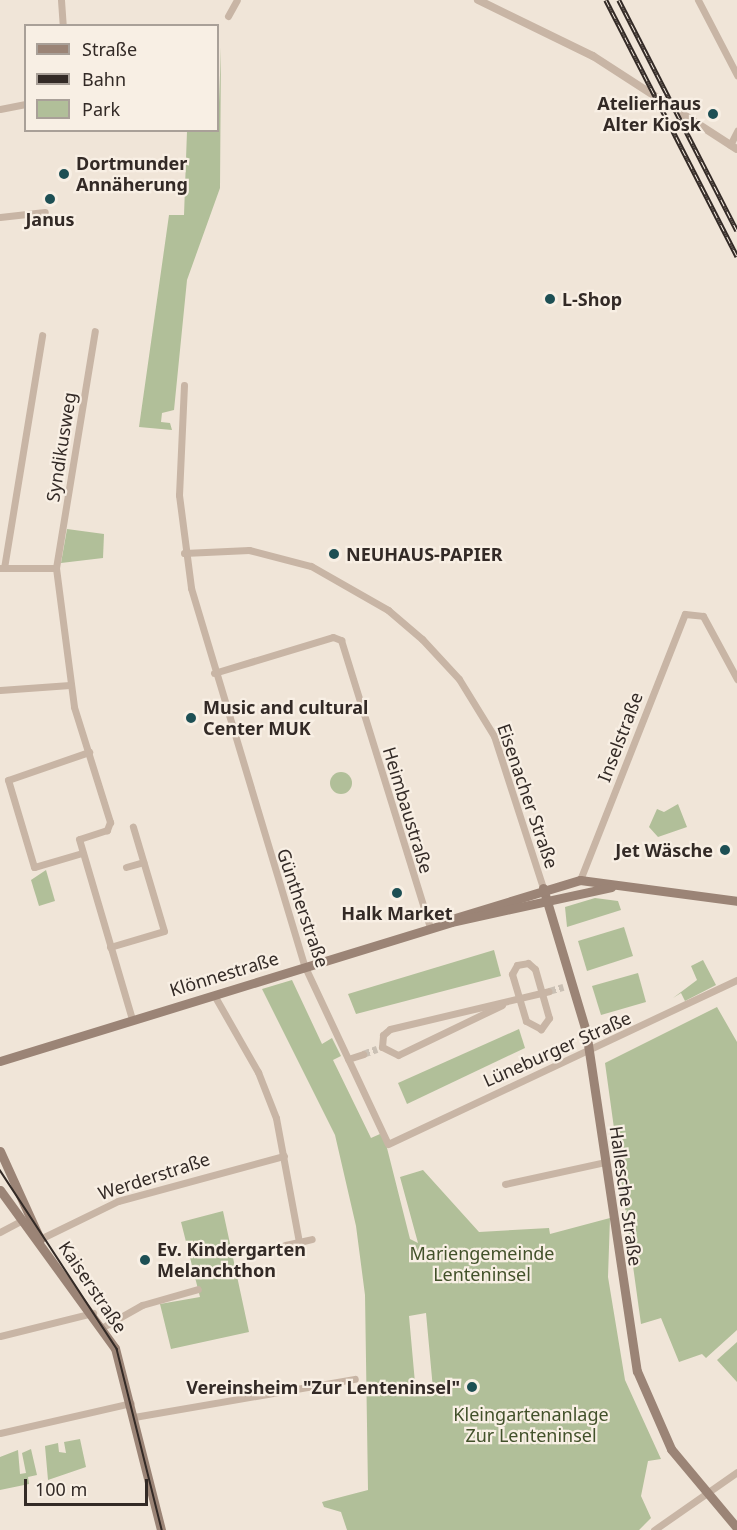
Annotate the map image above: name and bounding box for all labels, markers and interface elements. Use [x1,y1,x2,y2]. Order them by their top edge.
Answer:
legend [24,24,219,132]
text: Straße [82,37,137,61]
text: Bahn [82,67,126,91]
place label: Atelierhaus Alter Kiosk [597,93,701,136]
text: Park [82,97,120,121]
marker: Atelierhaus Alter Kiosk [706,107,720,121]
place label: Dortmunder Annäherung [76,153,188,195]
marker: Dortmunder Annäherung [57,167,71,181]
marker: Janus [43,192,57,206]
place label: Janus [25,208,75,230]
place label: L-Shop [562,288,622,310]
marker: L-Shop [543,292,557,306]
street label: Syndikusweg [42,391,80,503]
place label: NEUHAUS-PAPIER [346,543,503,565]
marker: NEUHAUS-PAPIER [327,547,341,561]
street label: Inselstraße [593,689,647,785]
place label: Music and cultural Center MUK [203,697,368,740]
marker: Music and cultural Center MUK [184,711,198,725]
street label: Eisenacher Straße [493,721,563,871]
street label: Heimbaustraße [379,744,437,876]
place label: Jet Wäsche [615,839,713,861]
marker: Jet Wäsche [718,843,732,857]
street label: Güntherstraße [273,846,333,970]
marker: Halk Market [390,886,404,900]
place label: Halk Market [341,902,453,924]
street label: Klönnestraße [167,947,281,1001]
street label: Lüneburger Straße [480,1007,634,1091]
street label: Hallesche Straße [605,1125,647,1267]
street label: Werderstraße [95,1148,213,1204]
street label: Kaiserstraße [54,1237,132,1337]
place label: Ev. Kindergarten Melanchthon [157,1239,306,1282]
park label: Mariengemeinde Lenteninsel [410,1243,554,1286]
marker: Ev. Kindergarten Melanchthon [138,1253,152,1267]
place label: Vereinsheim "Zur Lenteninsel" [186,1376,460,1398]
marker: Vereinsheim "Zur Lenteninsel" [465,1380,479,1394]
park label: Kleingartenanlage Zur Lenteninsel [453,1404,609,1446]
scale bar [27,1467,152,1505]
text: 100 m [35,1477,87,1501]

